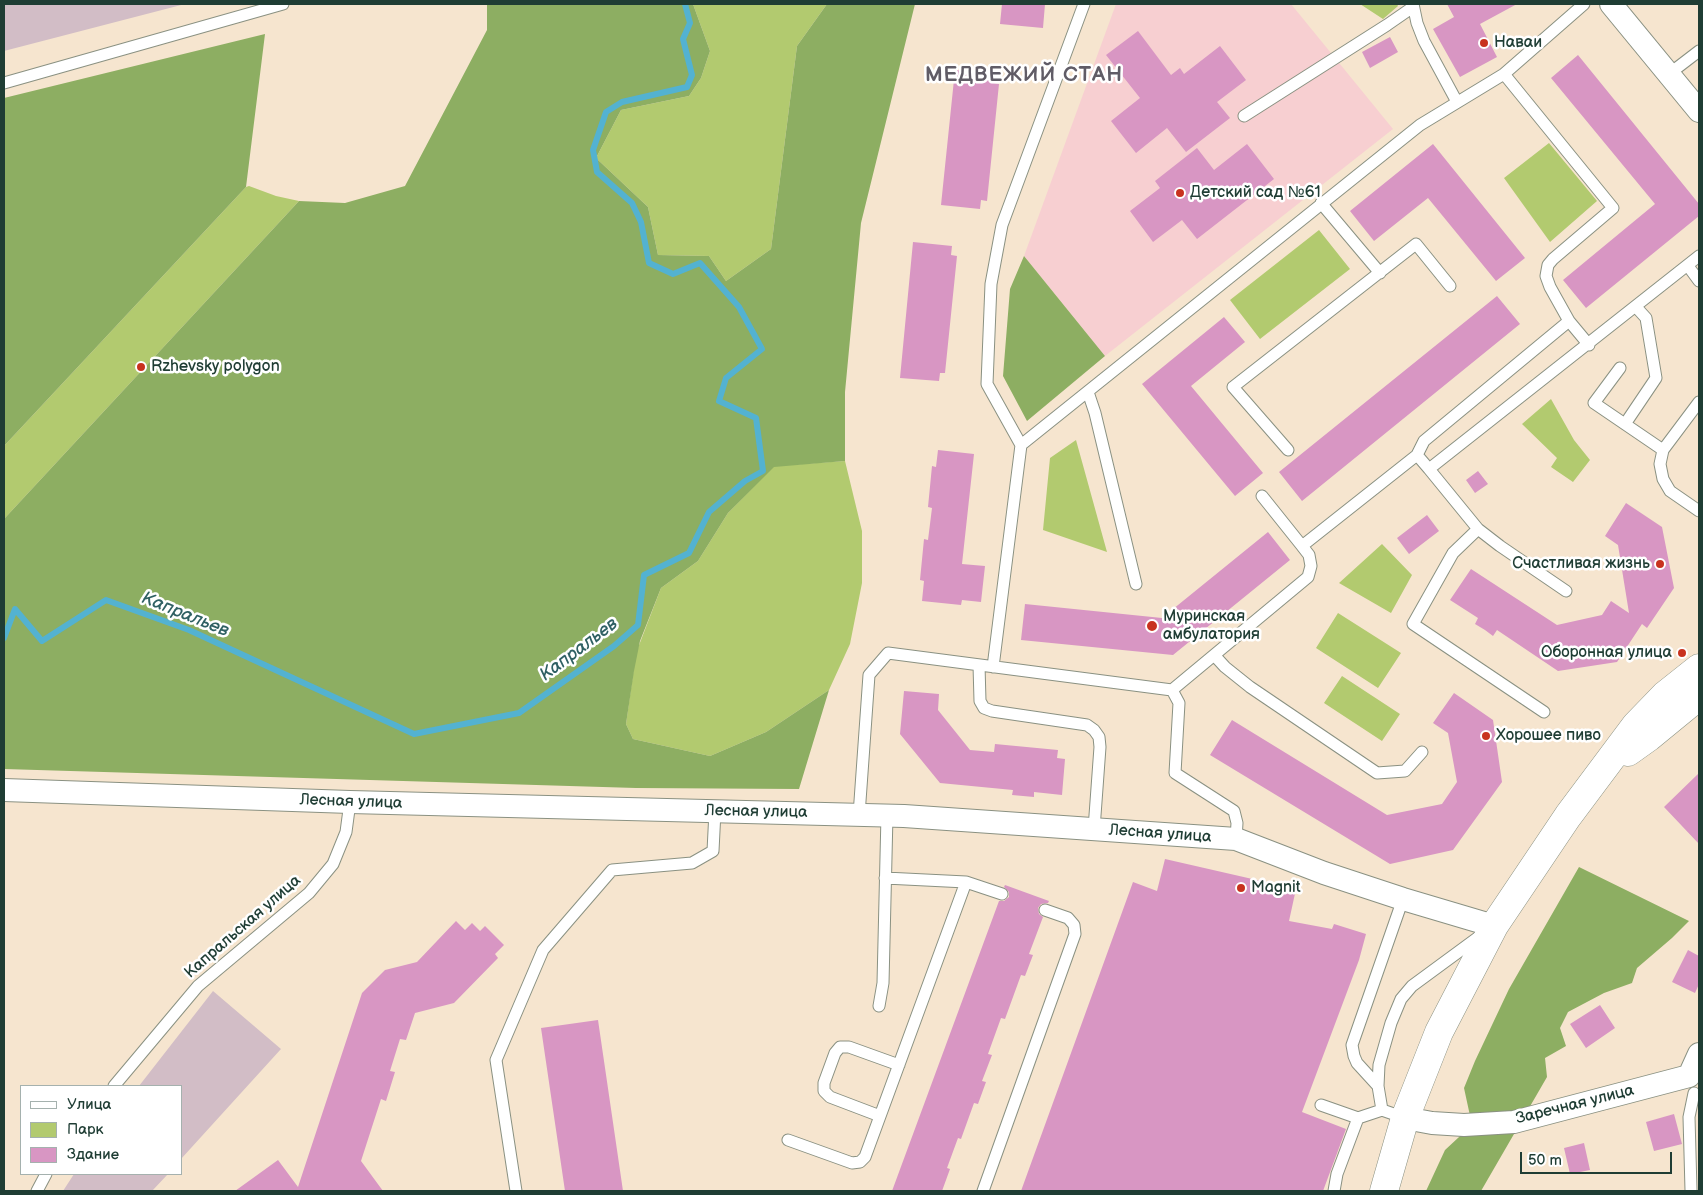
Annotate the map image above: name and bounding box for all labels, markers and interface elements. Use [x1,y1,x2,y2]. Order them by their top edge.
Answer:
place label: Наваи [1494,33,1542,53]
marker: Наваи [1478,37,1490,49]
district label: МЕДВЕЖИЙ СТАН [923,63,1125,89]
place label: Детский сад №61 [1190,183,1321,203]
marker: Детский сад №61 [1174,187,1186,199]
place label: Rzhevsky polygon [151,357,280,377]
marker: Rzhevsky polygon [135,361,147,373]
place label: Счастливая жизнь [1512,554,1650,574]
marker: Счастливая жизнь [1654,558,1666,570]
water label: Капральев [138,588,232,642]
place label: Муринская амбулатория [1163,607,1260,645]
water label: Капральев [536,614,622,686]
marker: Муринская амбулатория [1145,619,1159,633]
place label: Оборонная улица [1541,643,1672,663]
marker: Оборонная улица [1676,647,1688,659]
place label: Хорошее пиво [1496,726,1601,746]
marker: Хорошее пиво [1480,730,1492,742]
street label: Лесная улица [299,791,403,813]
street label: Лесная улица [704,802,808,822]
street label: Лесная улица [1108,821,1212,847]
street label: Капральская улица [181,871,305,983]
place label: Magnit [1251,878,1301,898]
marker: Magnit [1235,882,1247,894]
street label: Заречная улица [1514,1081,1636,1129]
legend [20,1085,182,1175]
text: Улица [67,1095,111,1114]
text: Парк [67,1120,104,1139]
scale bar [1523,1142,1676,1174]
text: Здание [67,1145,119,1164]
text: 50 m [1528,1151,1562,1170]

